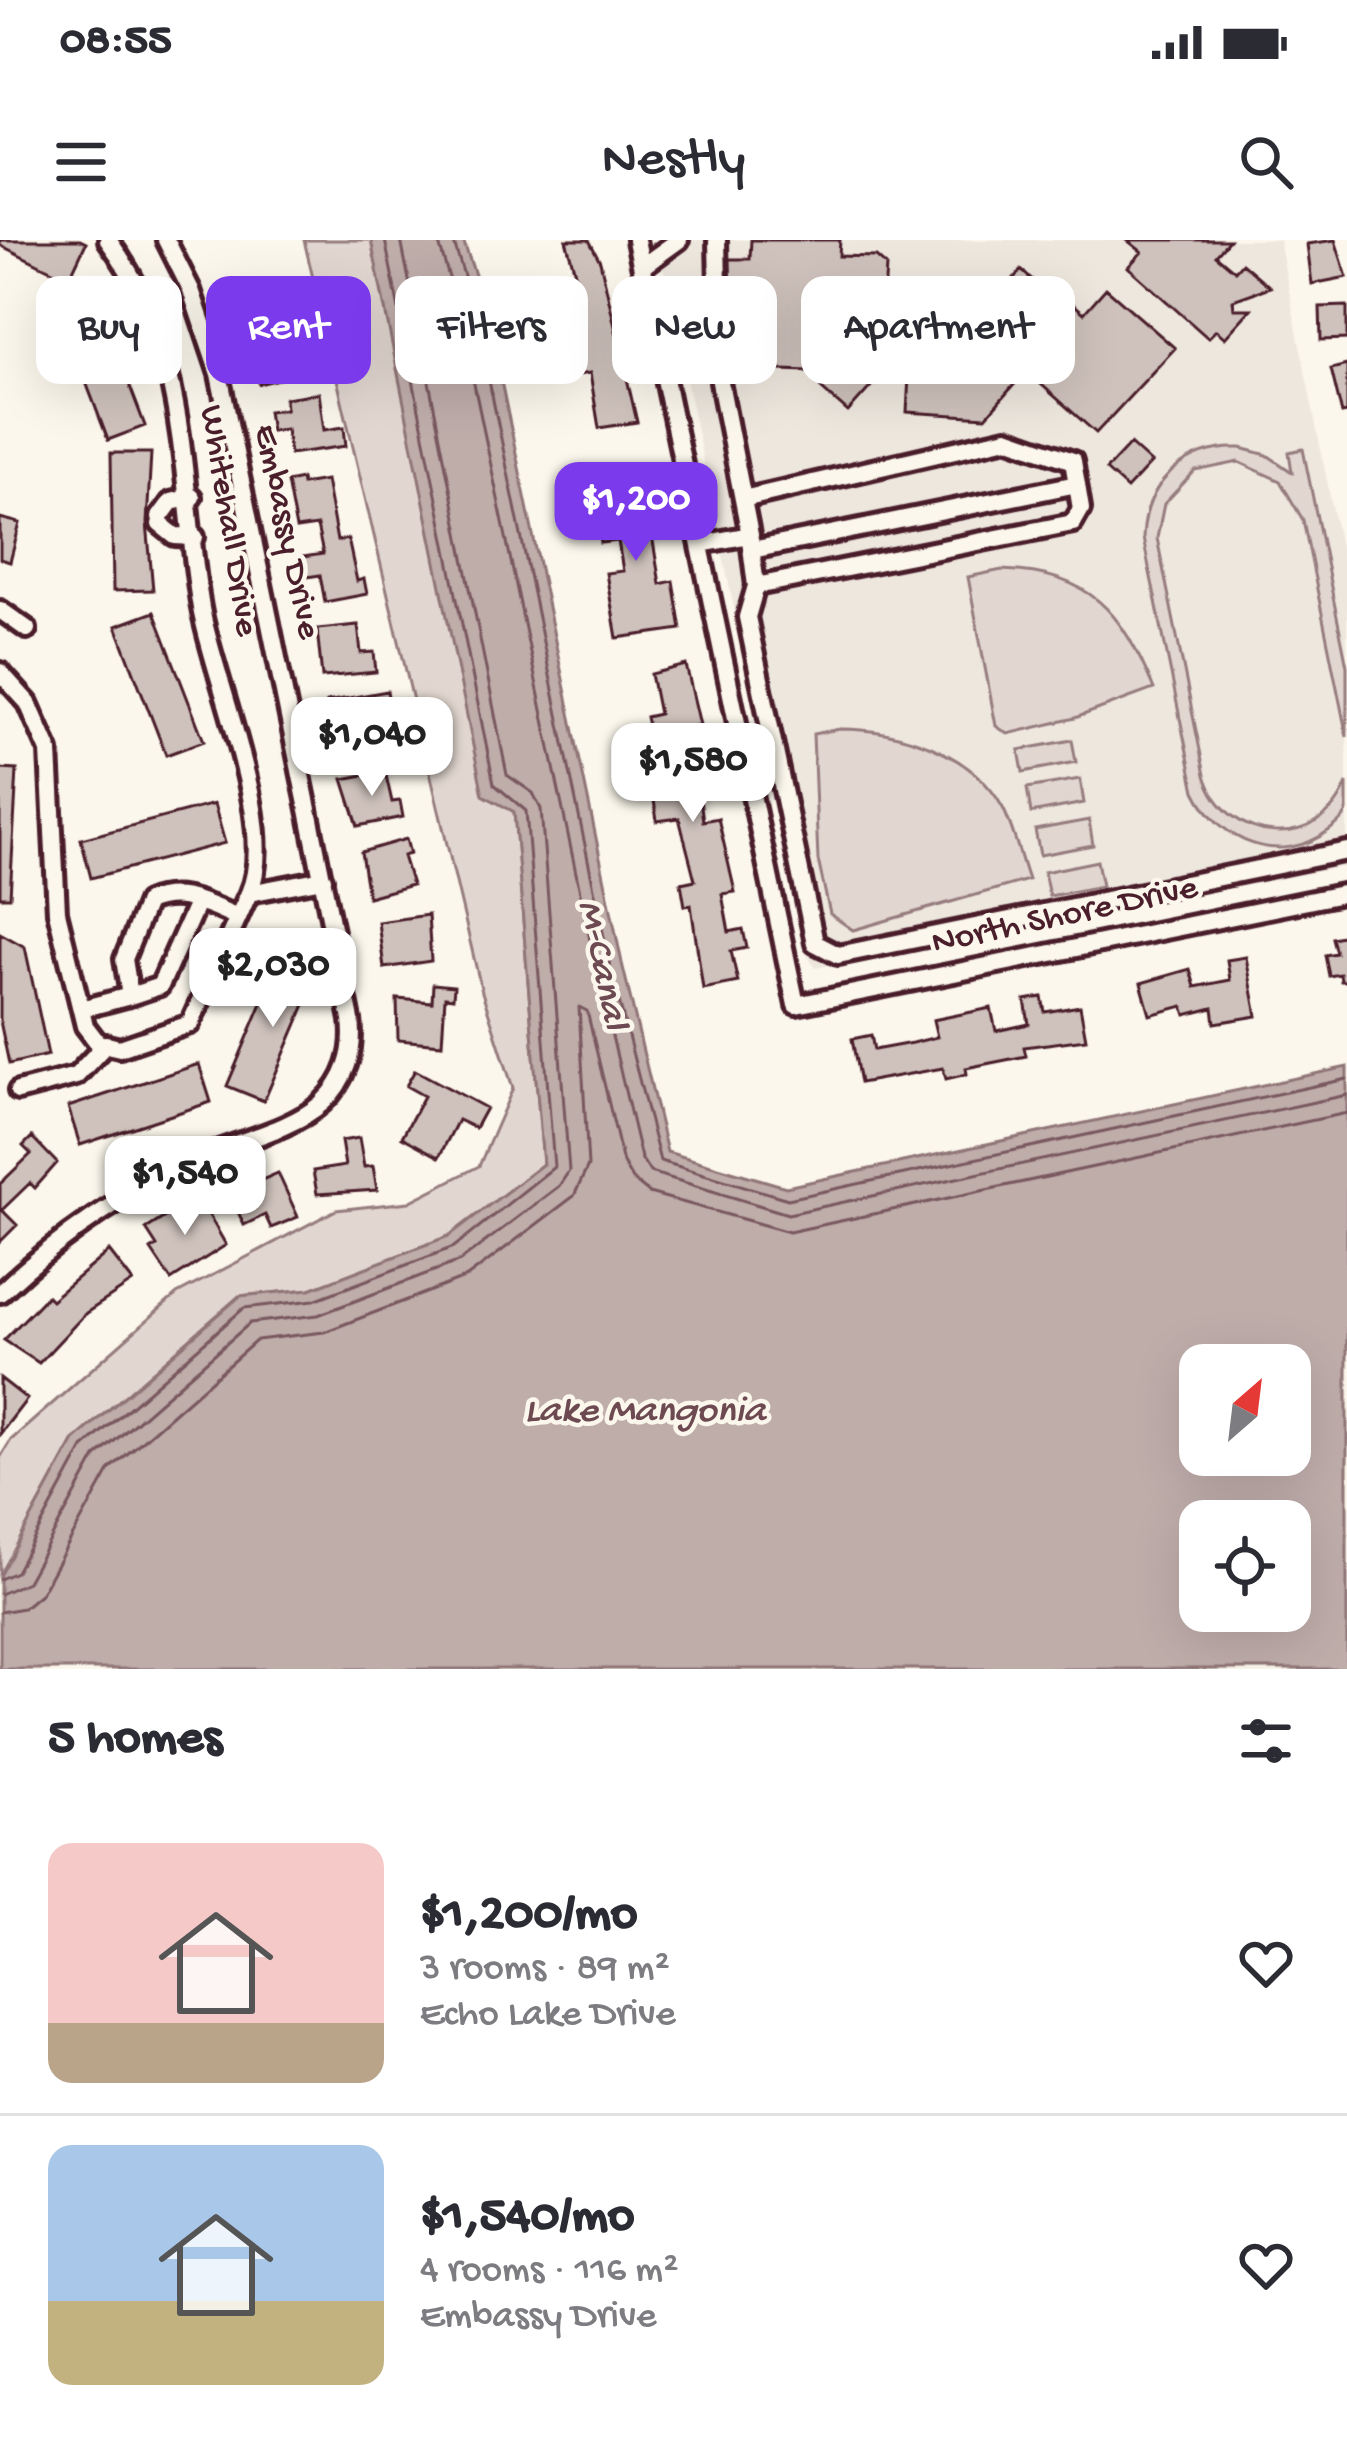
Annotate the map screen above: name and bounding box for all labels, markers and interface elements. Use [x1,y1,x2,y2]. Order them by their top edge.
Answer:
text: 08:55 [60,16,172,69]
icon: menu [48,129,114,195]
icon: search [1233,129,1299,195]
text: Nestly [602,130,745,194]
chip: Buy [36,276,182,384]
chip: Rent [206,276,371,384]
chip: Filters [395,276,588,384]
chip: New [612,276,777,384]
chip: Apartment [801,276,1075,384]
street label: Whitehall Drive [188,402,267,640]
street label: Embassy Drive [241,421,329,644]
pin: $1,200 [538,462,734,564]
text: $1,200 [582,478,690,524]
pin: $1,040 [274,697,470,799]
text: $1,040 [318,713,426,759]
pin: $1,580 [595,723,791,825]
text: $1,580 [638,739,748,785]
street label: North Shore Drive [928,868,1202,966]
water label: M-Canal [564,896,637,1036]
pin: $2,030 [175,928,371,1030]
text: $2,030 [216,944,330,990]
pin: $1,540 [87,1136,283,1238]
text: $1,540 [132,1152,238,1198]
north arrow [1179,1344,1311,1476]
map controls [1179,1344,1311,1632]
water label: Lake Mangonia [525,1390,768,1436]
button: locate [1179,1500,1311,1632]
icon: filters [1233,1708,1299,1774]
text: 5 homes [48,1711,222,1771]
text: $1,200/mo [420,1887,637,1947]
icon: home [144,1891,288,2035]
icon: heart [1233,1930,1299,1996]
text: 3 rooms · 89 m² [420,1947,670,1993]
text: Echo Lake Drive [420,1993,676,2039]
text: $1,540/mo [420,2189,634,2249]
icon: home [144,2193,288,2337]
icon: heart [1233,2232,1299,2298]
text: 4 rooms · 116 m² [420,2249,678,2295]
text: Embassy Drive [420,2295,656,2341]

